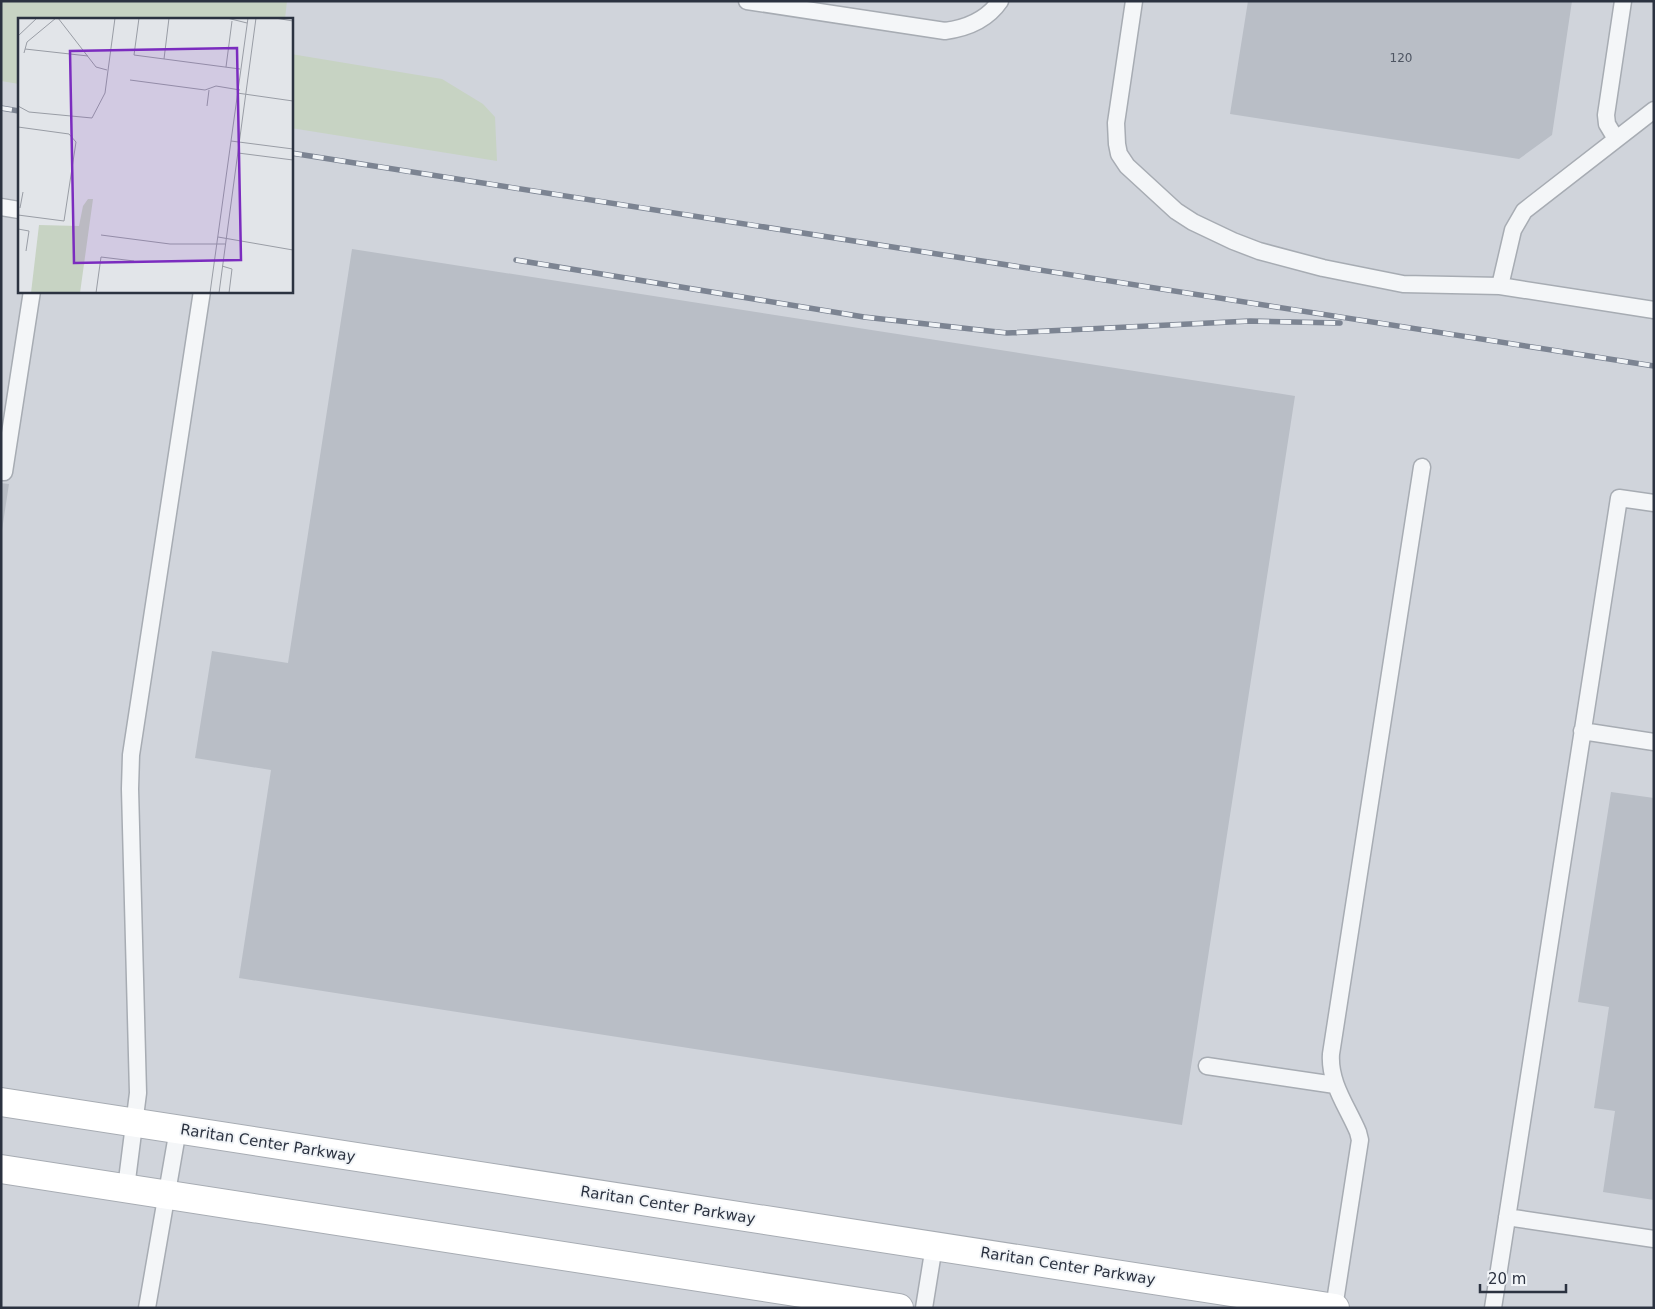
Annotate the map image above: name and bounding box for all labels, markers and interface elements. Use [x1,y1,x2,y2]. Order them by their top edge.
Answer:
inset map [18,18,292,292]
house number: 120 [1390,51,1412,65]
street label: Raritan Center Parkway [179,1120,357,1166]
street label: Raritan Center Parkway [579,1182,757,1228]
street label: Raritan Center Parkway [979,1243,1157,1289]
scale bar [1480,1262,1566,1294]
text: 20 m [1488,1270,1526,1288]

